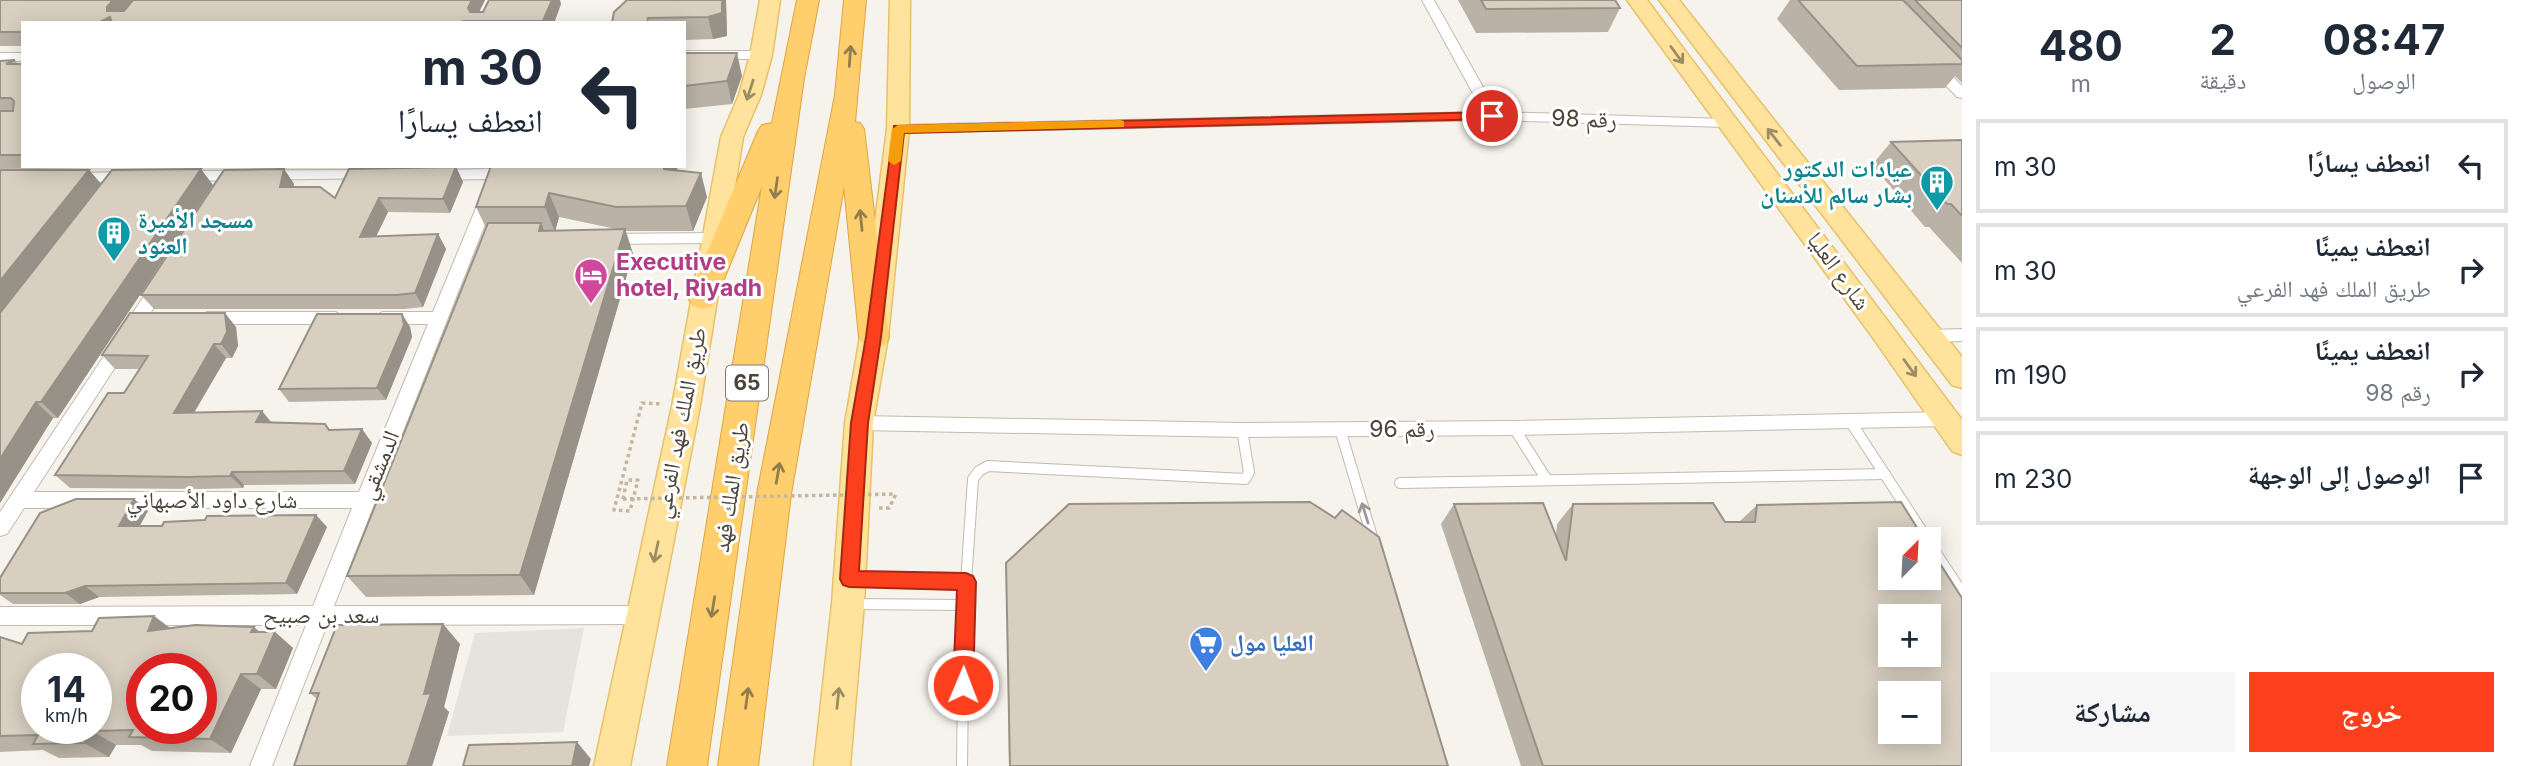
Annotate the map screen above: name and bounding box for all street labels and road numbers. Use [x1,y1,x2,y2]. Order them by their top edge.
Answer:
street label: رقم 98 [1551,104,1617,136]
street label: شارع العليا [1800,226,1877,316]
street label: طريق الملك فهد الفرعي [648,325,717,522]
road number: 65 [726,366,768,400]
street label: رقم 96 [1369,415,1435,445]
street label: طريق الملك فهد [707,420,755,554]
street label: الدمشقي [353,427,410,505]
street label: شارع داود الأصبهاني [127,486,297,519]
street label: سعد بن صبيح [263,601,379,630]

